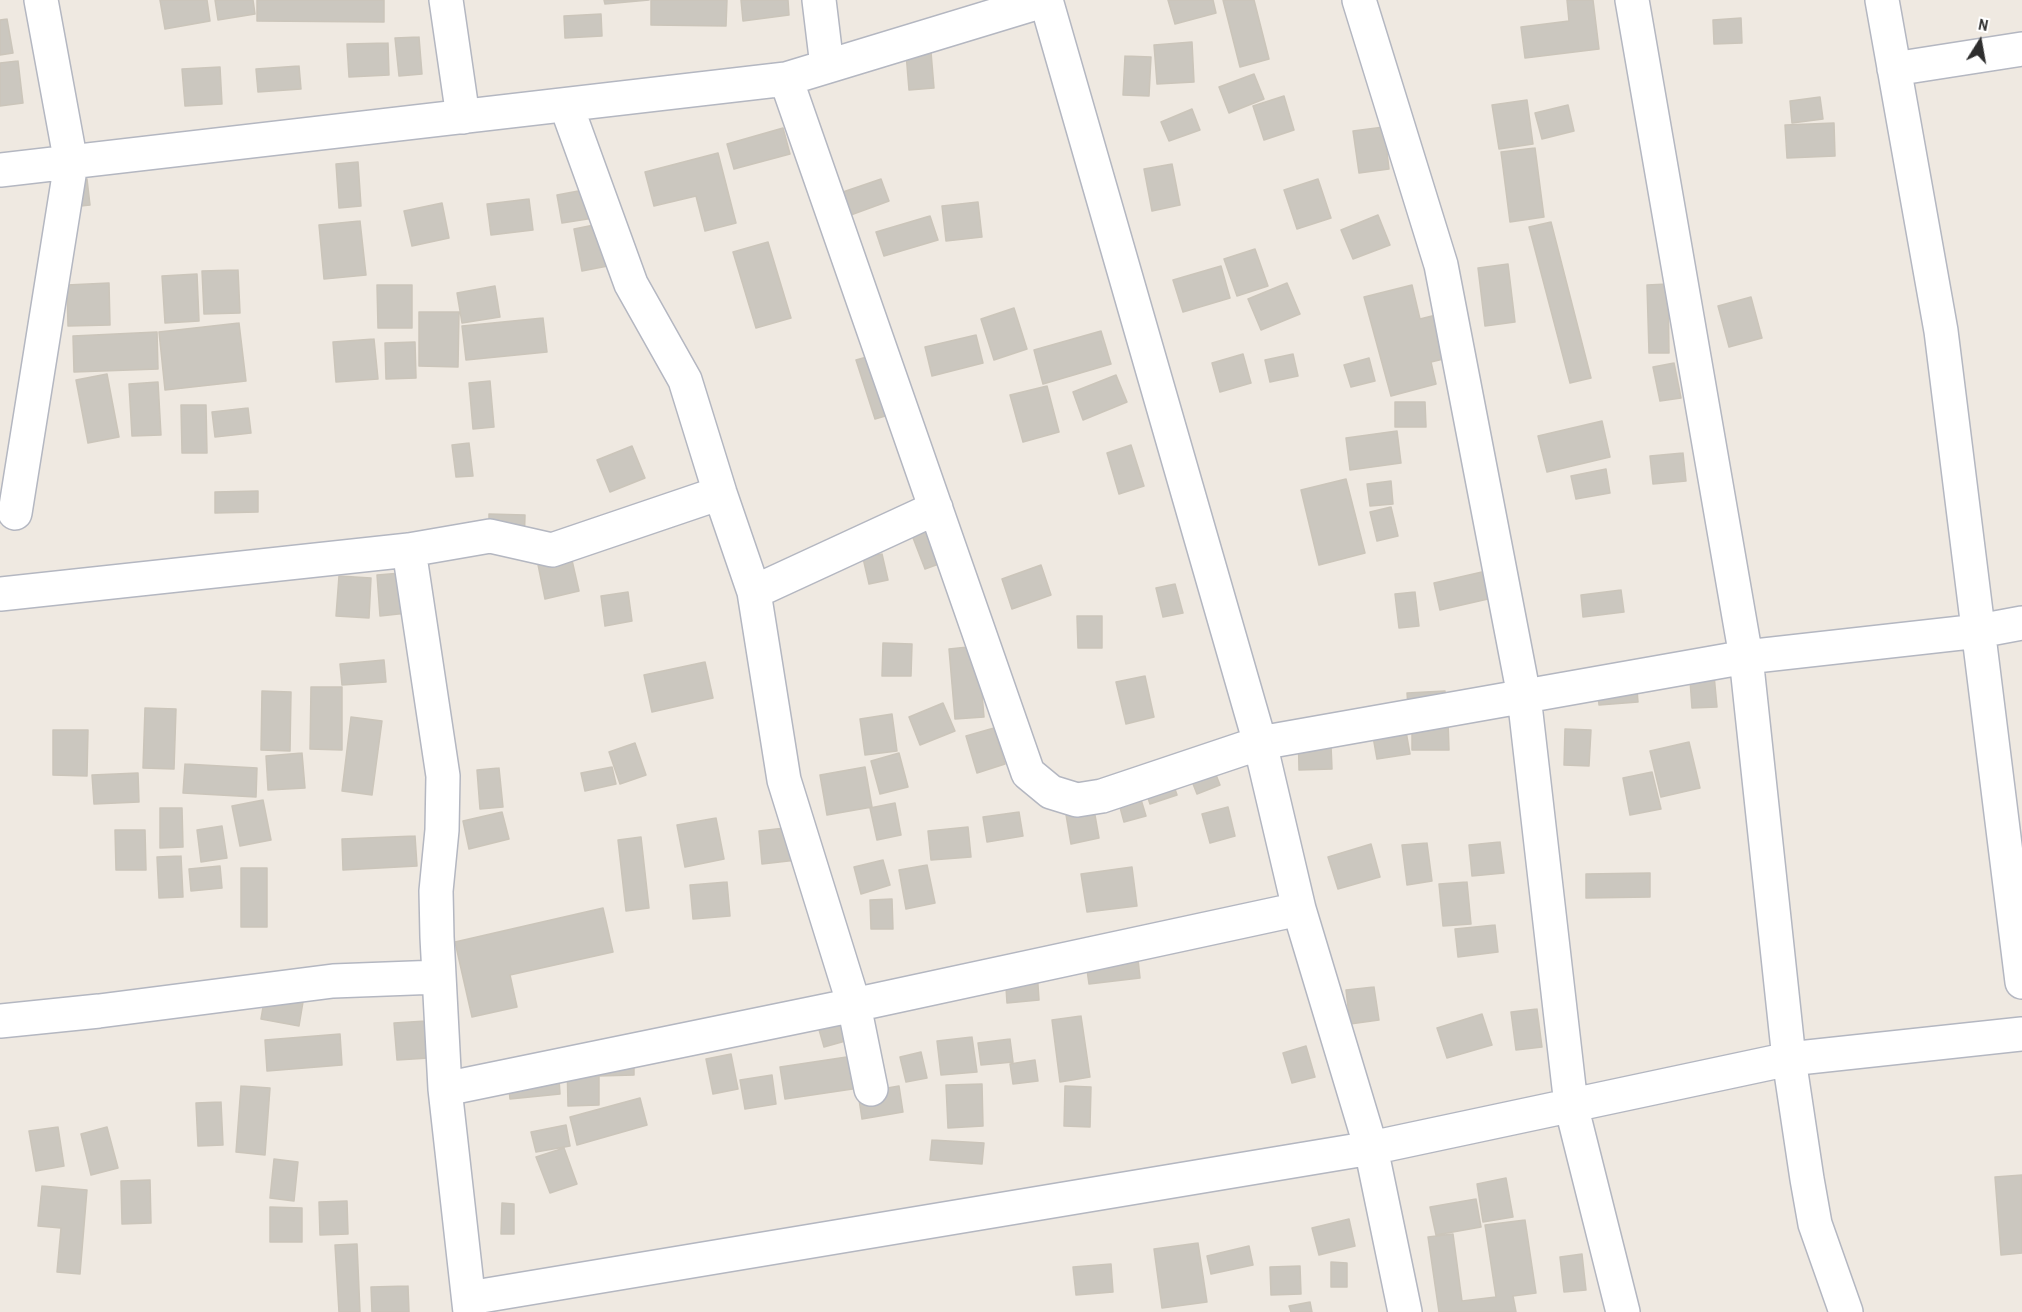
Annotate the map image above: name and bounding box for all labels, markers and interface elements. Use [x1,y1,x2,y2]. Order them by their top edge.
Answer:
north arrow [1950,12,2010,72]
text: N [1977,13,1990,36]

